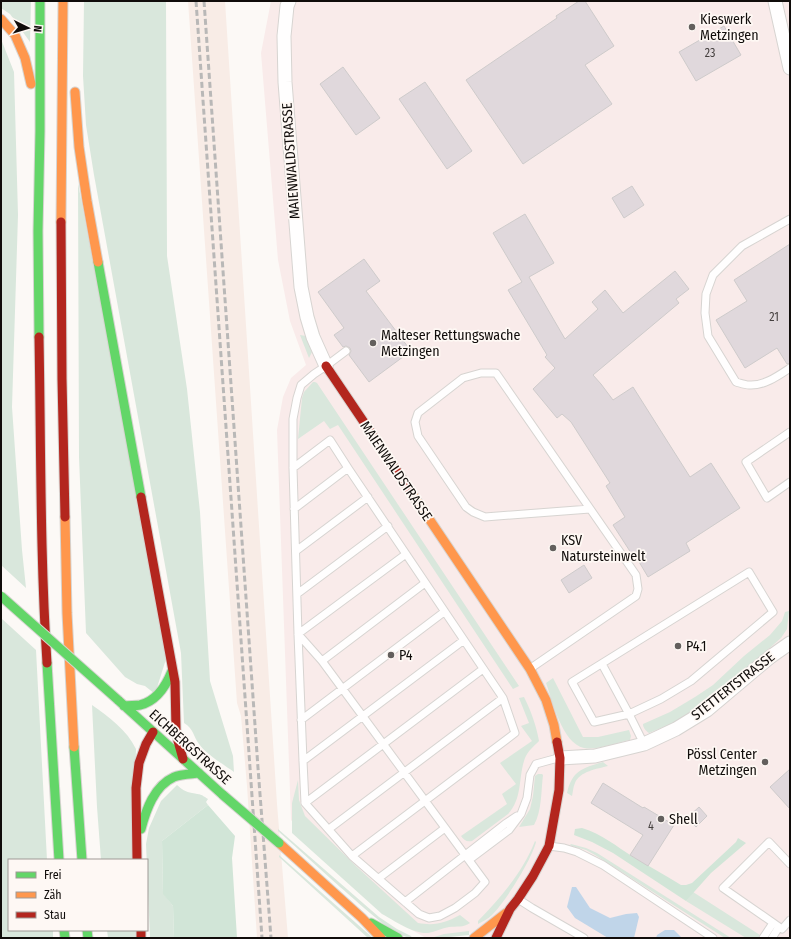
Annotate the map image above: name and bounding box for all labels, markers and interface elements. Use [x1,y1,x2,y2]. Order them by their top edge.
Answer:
north arrow [8,8,48,48]
place label: Kieswerk Metzingen [700,11,759,44]
marker: Kieswerk Metzingen [687,22,697,32]
text: N [31,25,44,33]
house number: 23 [705,46,715,60]
street label: MAIENWALDSTRASSE [278,102,304,220]
house number: 21 [769,310,779,324]
place label: Malteser Rettungswache Metzingen [381,327,520,360]
marker: Malteser Rettungswache Metzingen [368,338,378,348]
street label: MAIENWALDSTRASSE [356,418,436,524]
place label: KSV Natursteinwelt [561,532,646,565]
marker: KSV Natursteinwelt [548,543,558,553]
place label: P4.1 [686,638,707,655]
marker: P4.1 [673,641,683,651]
place label: P4 [399,647,413,664]
street label: STETTERTSTRASSE [688,648,778,724]
marker: P4 [386,650,396,660]
street label: EICHBERGSTRASSE [146,706,235,788]
place label: Pössl Center Metzingen [687,746,757,779]
marker: Pössl Center Metzingen [760,757,770,767]
place label: Shell [669,811,698,828]
marker: Shell [656,814,666,824]
house number: 4 [648,819,654,833]
legend [8,859,148,931]
text: Frei [44,868,62,882]
text: Zäh [44,888,62,902]
text: Stau [44,908,66,922]

